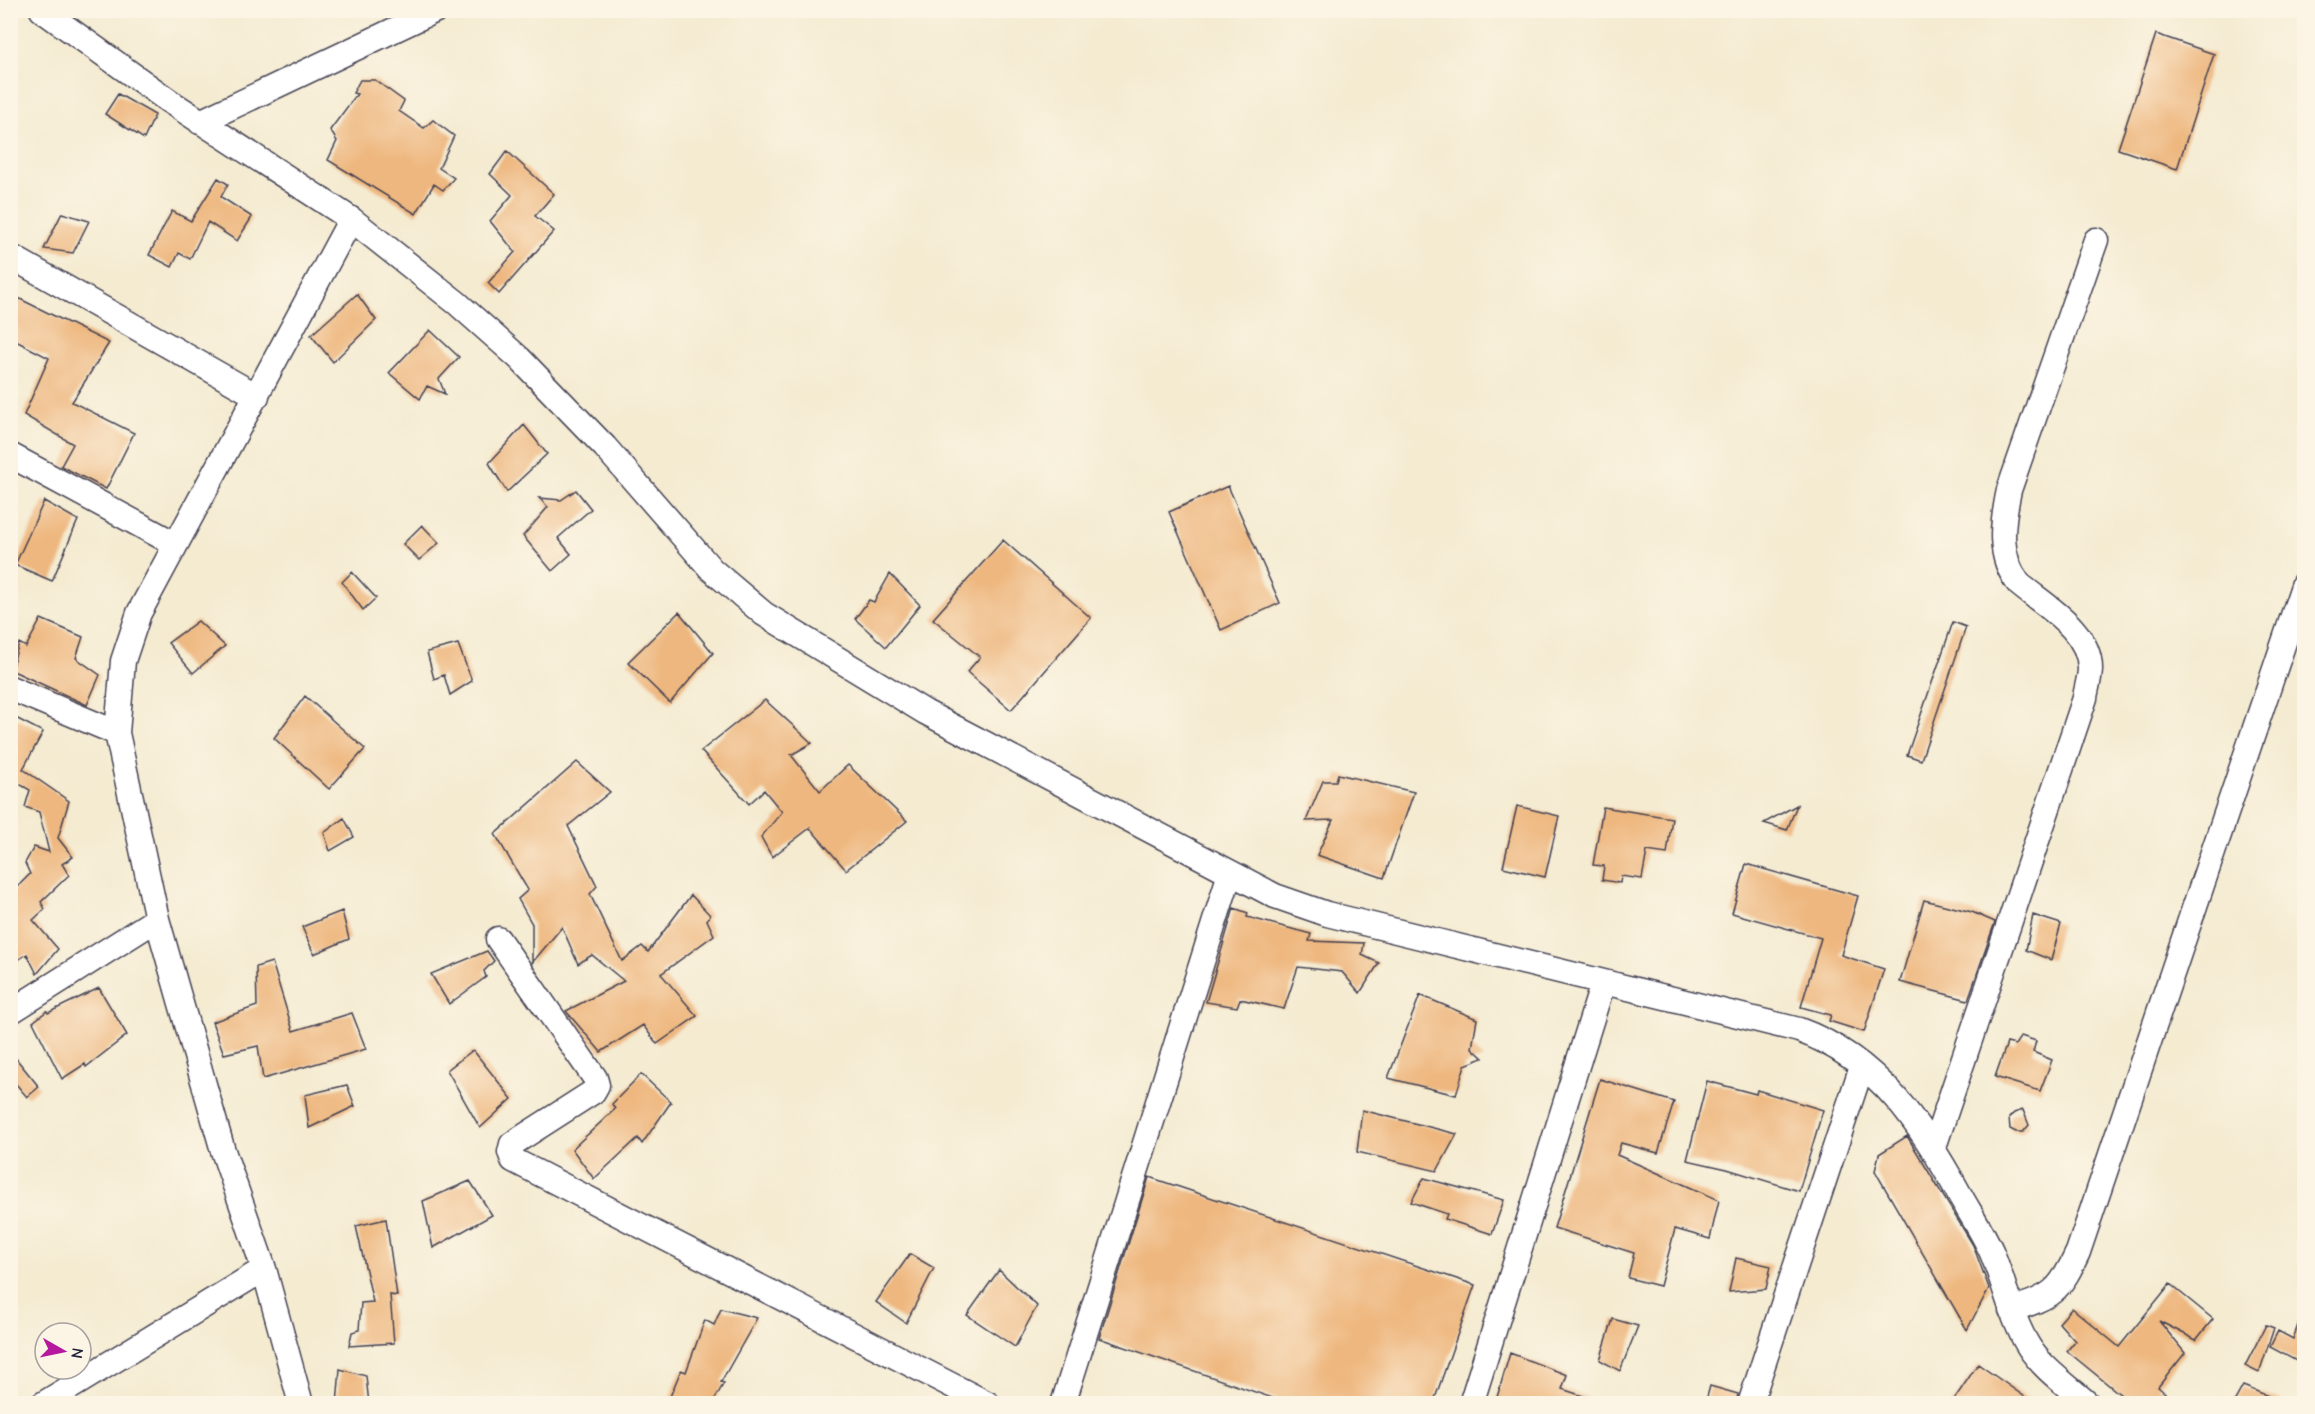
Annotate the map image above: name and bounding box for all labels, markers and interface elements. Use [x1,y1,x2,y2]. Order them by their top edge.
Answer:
north arrow [33,1321,93,1381]
text: N [67,1347,87,1360]

